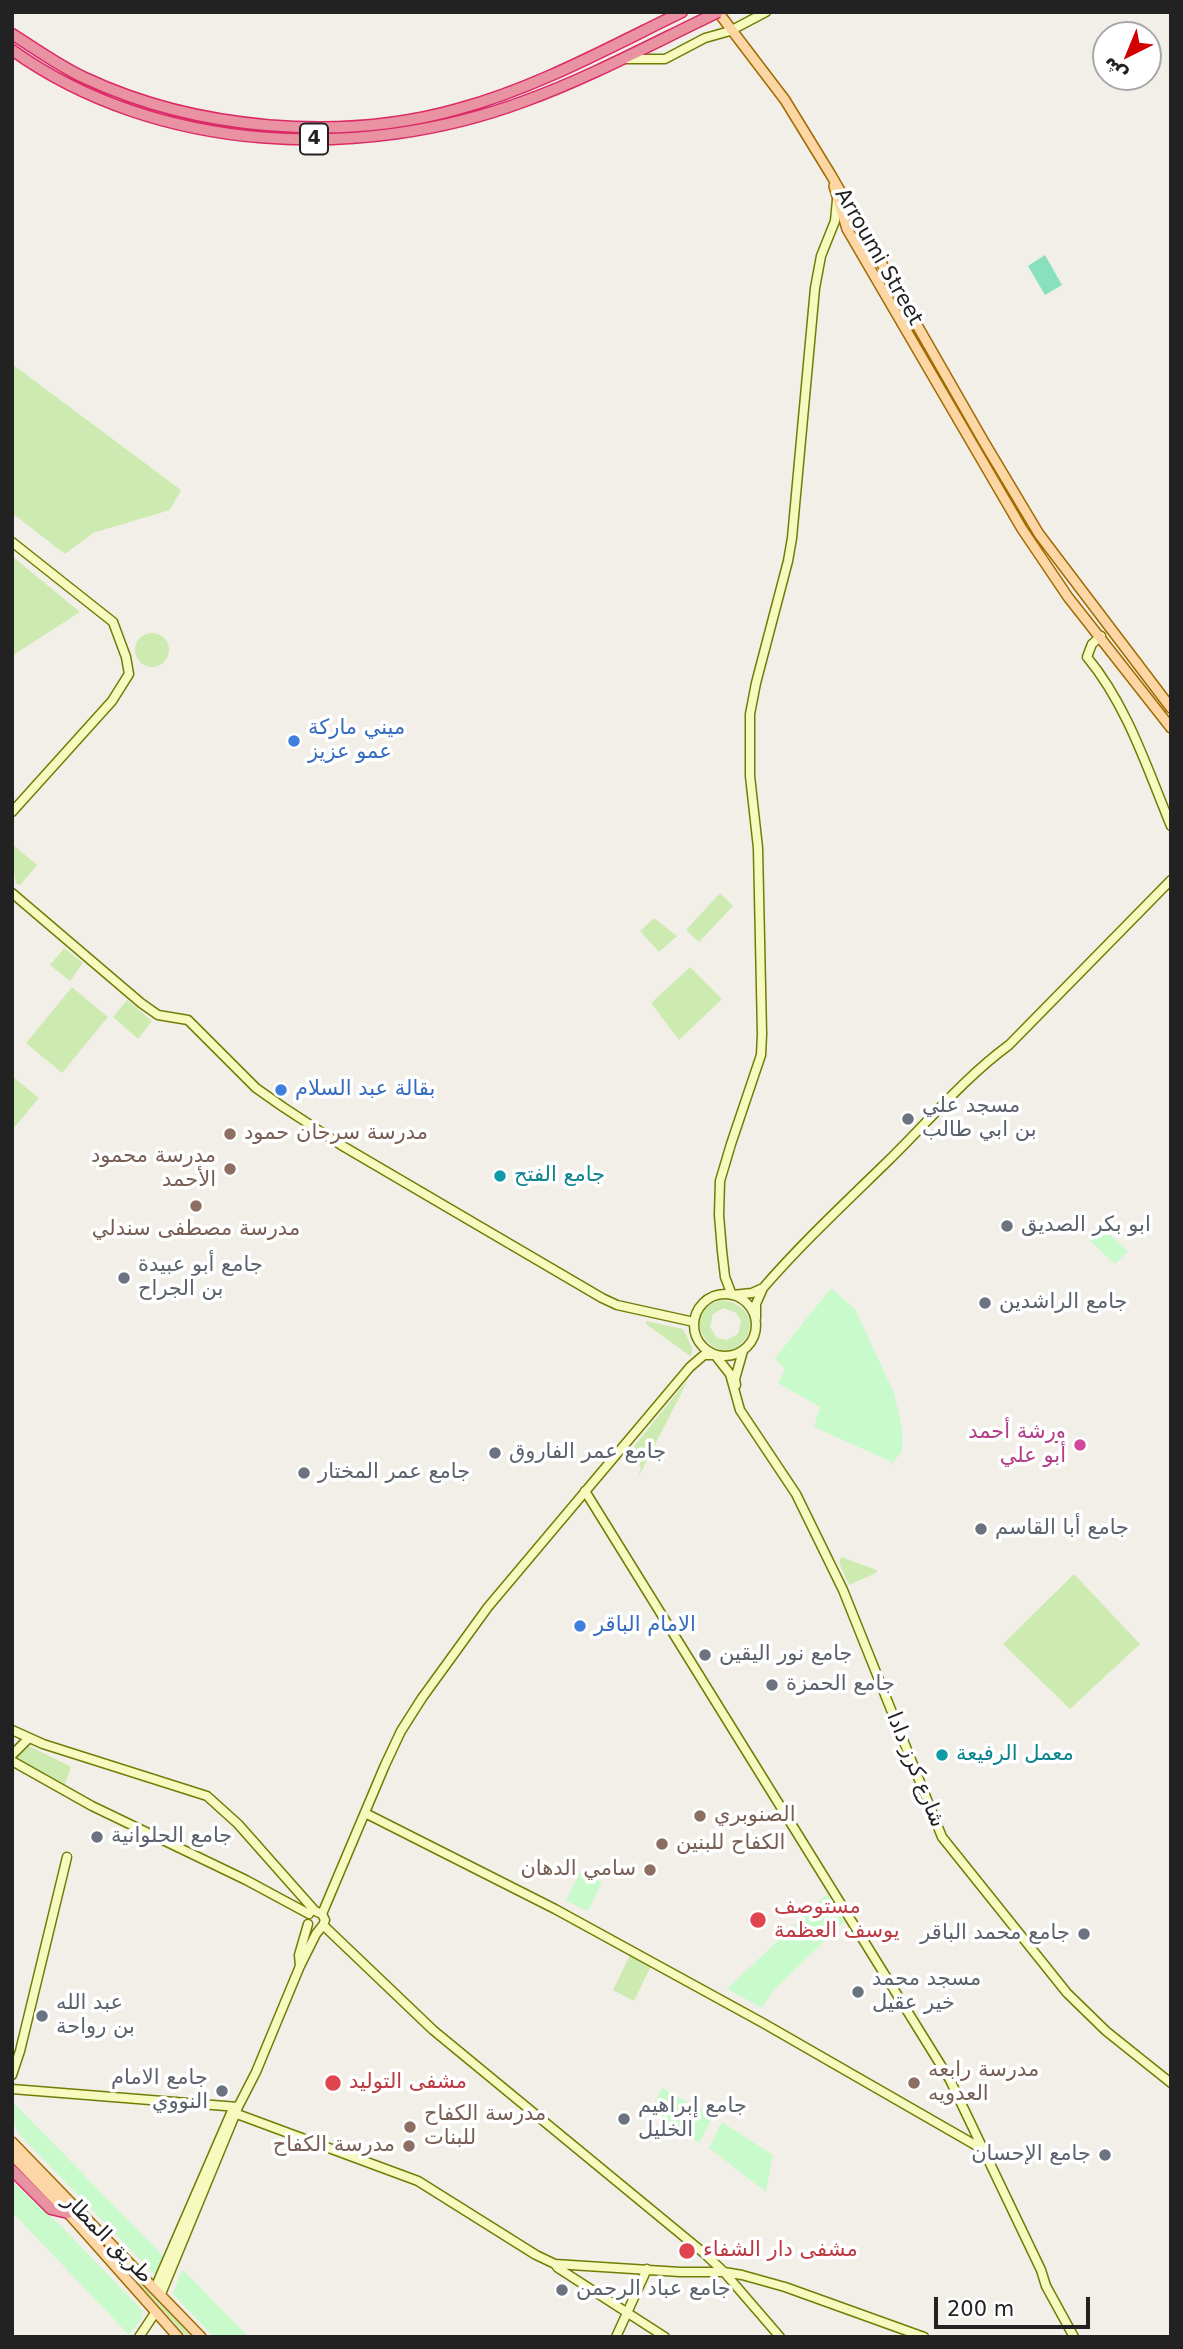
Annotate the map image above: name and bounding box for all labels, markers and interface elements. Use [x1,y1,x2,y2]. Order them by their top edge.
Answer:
north arrow [1092,21,1162,91]
text: ش [1097,53,1131,87]
road number: 4 [300,124,328,154]
street label: Arroumi Street [829,184,927,330]
place label: ميني ماركة عمو عزيز [308,716,405,766]
marker: ميني ماركة عمو عزيز [286,733,302,749]
place label: بقالة عبد السلام [295,1077,435,1103]
marker: بقالة عبد السلام [273,1082,289,1098]
place label: مسجد علي بن ابي طالب [922,1094,1036,1144]
marker: مسجد علي بن ابي طالب [900,1111,916,1127]
place label: مدرسة سرحان حمود [244,1121,428,1147]
marker: مدرسة سرحان حمود [222,1126,238,1142]
place label: مدرسة محمود الأحمد [91,1144,216,1194]
marker: مدرسة محمود الأحمد [222,1161,238,1177]
place label: جامع الفتح [514,1163,605,1189]
marker: جامع الفتح [492,1168,508,1184]
marker: مدرسة مصطفى سندلي [188,1198,204,1214]
place label: ابو بكر الصديق [1021,1213,1151,1239]
place label: مدرسة مصطفى سندلي [92,1217,300,1243]
marker: ابو بكر الصديق [999,1218,1015,1234]
place label: جامع أبو عبيدة بن الجراح [138,1253,263,1303]
marker: جامع أبو عبيدة بن الجراح [116,1270,132,1286]
place label: جامع الراشدين [999,1290,1128,1316]
marker: جامع الراشدين [977,1295,993,1311]
place label: ورشة أحمد أبو علي [968,1420,1066,1470]
marker: ورشة أحمد أبو علي [1072,1437,1088,1453]
place label: جامع عمر الفاروق [509,1440,666,1466]
marker: جامع عمر الفاروق [487,1445,503,1461]
place label: جامع عمر المختار [318,1460,470,1486]
marker: جامع عمر المختار [296,1465,312,1481]
place label: جامع أبا القاسم [995,1516,1129,1542]
marker: جامع أبا القاسم [973,1521,989,1537]
place label: الامام الباقر [594,1613,696,1639]
marker: الامام الباقر [572,1618,588,1634]
place label: جامع نور اليقين [719,1642,853,1668]
marker: جامع نور اليقين [697,1647,713,1663]
place label: جامع الحمزة [786,1672,895,1698]
marker: جامع الحمزة [764,1677,780,1693]
street label: شارع كرز دادا [880,1709,950,1831]
place label: معمل الرفيعة [956,1742,1074,1768]
marker: معمل الرفيعة [934,1747,950,1763]
place label: الصنوبري [714,1803,795,1829]
marker: الصنوبري [692,1808,708,1824]
place label: جامع الحلوانية [111,1824,232,1850]
marker: جامع الحلوانية [89,1829,105,1845]
place label: الكفاح للبنين [676,1831,785,1857]
marker: الكفاح للبنين [654,1836,670,1852]
place label: سامي الدهان [520,1857,636,1883]
marker: سامي الدهان [642,1862,658,1878]
place label: مستوصف يوسف العظمة [774,1895,900,1945]
marker: مستوصف يوسف العظمة [748,1910,768,1930]
place label: جامع محمد الباقر [920,1921,1070,1947]
marker: جامع محمد الباقر [1076,1926,1092,1942]
place label: مسجد محمد خير عقيل [872,1967,981,2017]
marker: مسجد محمد خير عقيل [850,1984,866,2000]
place label: عبد الله بن رواحة [56,1991,135,2041]
marker: عبد الله بن رواحة [34,2008,50,2024]
place label: مدرسة رابعه العدويه [928,2058,1039,2108]
place label: جامع الامام النووي [111,2066,208,2116]
place label: مشفى التوليد [349,2070,467,2096]
marker: مشفى التوليد [323,2073,343,2093]
marker: مدرسة رابعه العدويه [906,2075,922,2091]
marker: جامع الامام النووي [214,2083,230,2099]
place label: جامع إبراهيم الخليل [638,2094,747,2144]
place label: مدرسة الكفاح للبنات [424,2102,546,2152]
marker: جامع إبراهيم الخليل [616,2111,632,2127]
marker: مدرسة الكفاح للبنات [402,2119,418,2135]
place label: مدرسة الكفاح [273,2133,395,2159]
marker: مدرسة الكفاح [401,2138,417,2154]
place label: جامع الإحسان [971,2142,1091,2168]
marker: جامع الإحسان [1097,2147,1113,2163]
street label: طريق المطار [57,2189,157,2289]
place label: مشفى دار الشفاء [703,2238,858,2264]
marker: مشفى دار الشفاء [677,2241,697,2261]
place label: جامع عباد الرحمن [576,2277,731,2303]
marker: جامع عباد الرحمن [554,2282,570,2298]
scale bar [938,2282,1094,2326]
text: 200 m [947,2297,1014,2321]

